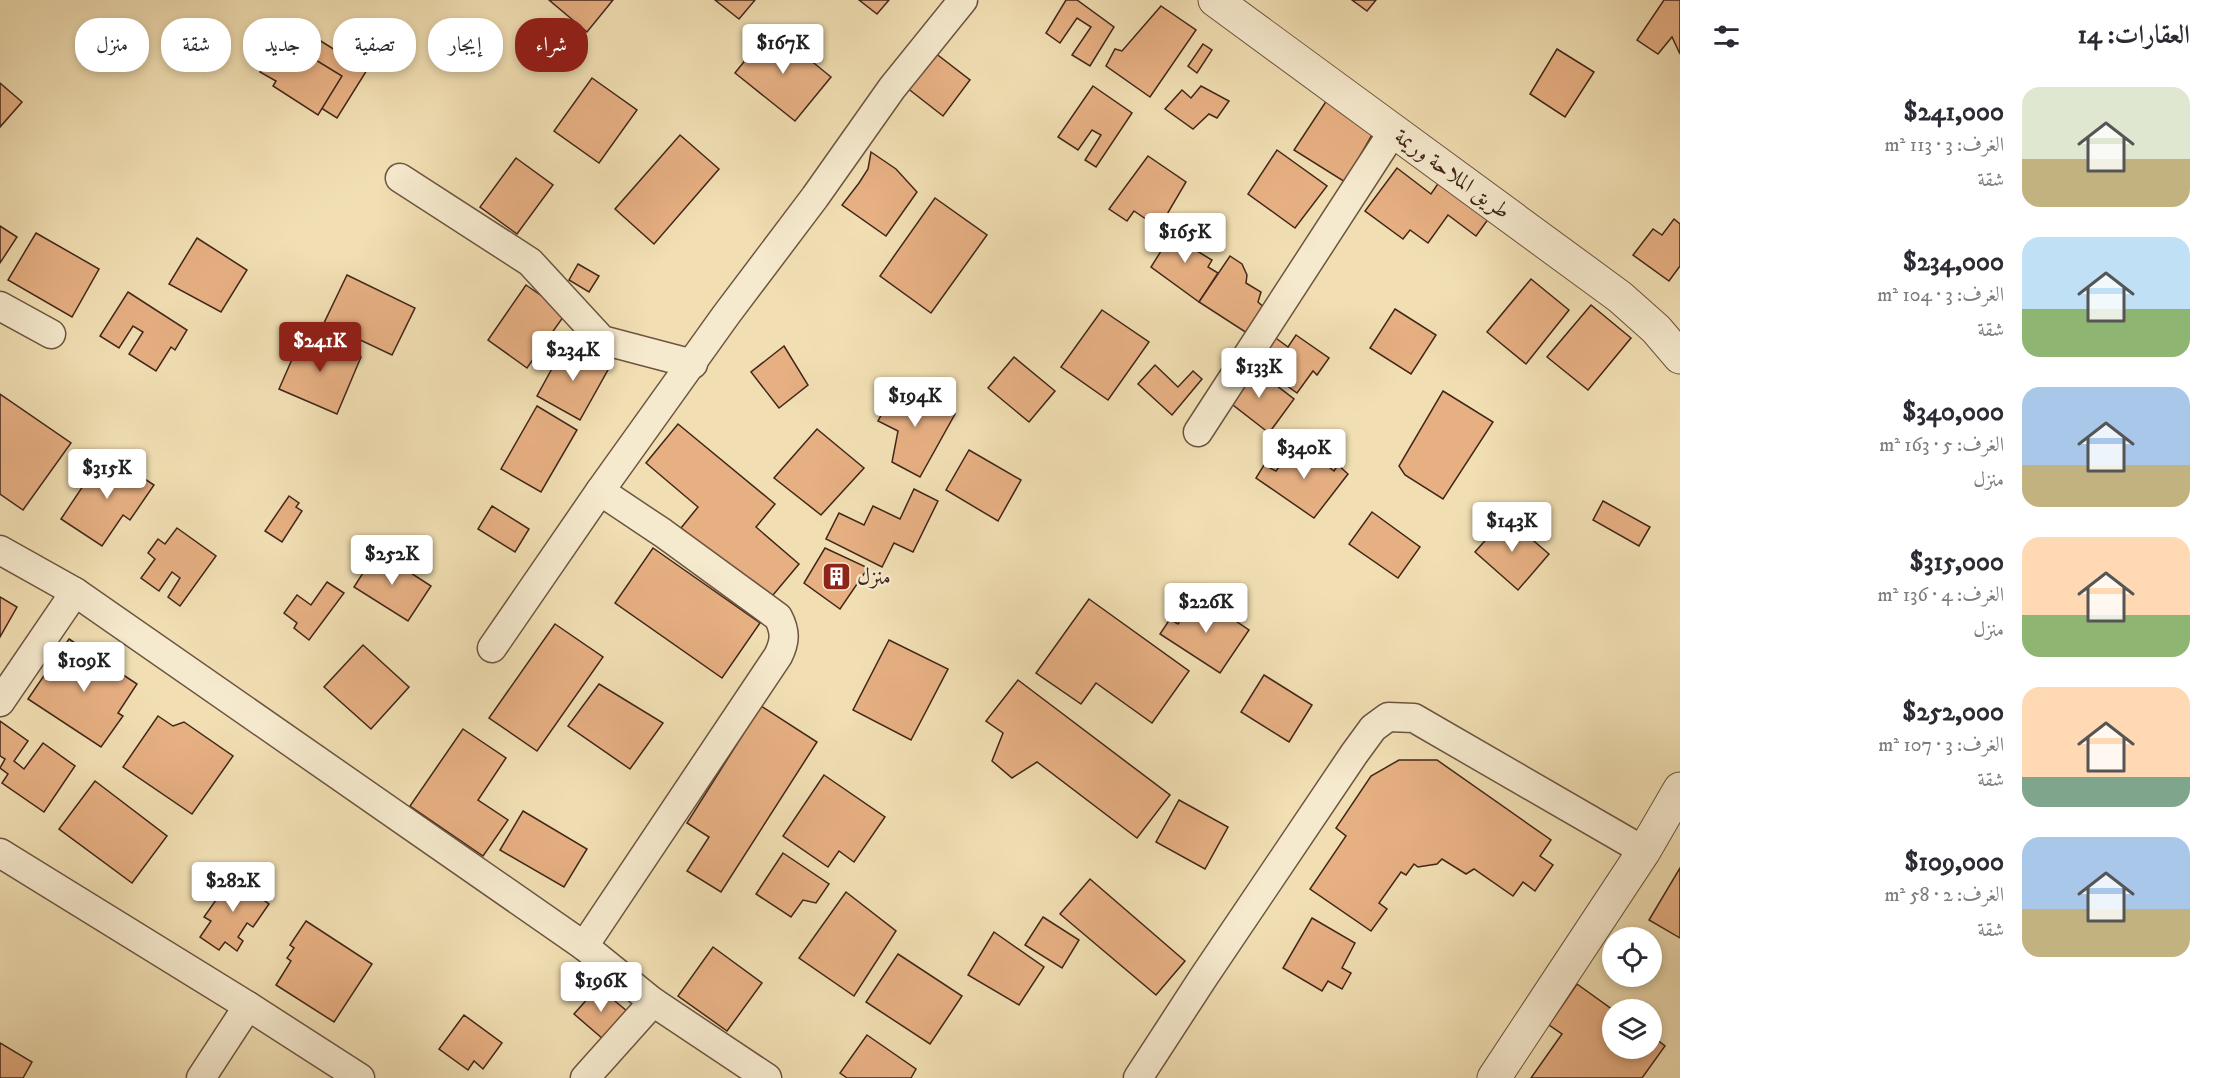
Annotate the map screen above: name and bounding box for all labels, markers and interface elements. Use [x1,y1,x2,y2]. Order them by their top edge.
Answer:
chip: منزل [75,18,149,72]
chip: شقة [161,18,231,72]
chip: جديد [243,18,321,72]
chip: تصفية [333,18,416,72]
chip: إيجار [428,18,503,72]
chip: شراء [515,18,588,72]
text: العقارات: 14 [2078,19,2190,52]
icon: filters [1710,20,1743,53]
pin: $167K [741,24,825,75]
text: $167K [756,31,810,56]
text: $241,000 [1904,96,2004,129]
icon: home [2070,111,2142,183]
street label: طريق الملاحة وريمة [1389,123,1515,225]
text: الغرف: 3 · 113 m² [1885,133,2004,158]
text: شقة [1978,168,2004,193]
pin: $165K [1143,213,1227,264]
text: $165K [1159,220,1211,245]
text: $234,000 [1903,246,2004,279]
icon: home [2070,261,2142,333]
text: الغرف: 3 · 104 m² [1877,283,2004,308]
text: شقة [1978,318,2004,343]
pin: $241K [278,322,362,373]
text: $241K [293,329,347,354]
pin: $234K [531,331,615,382]
text: $234K [546,338,600,363]
pin: $133K [1217,348,1301,399]
text: $133K [1235,355,1283,380]
pin: $194K [873,377,957,428]
text: $194K [888,384,942,409]
text: $340,000 [1902,396,2004,429]
icon: home [2070,411,2142,483]
pin: $340K [1262,429,1346,480]
text: الغرف: 5 · 163 m² [1879,433,2004,458]
text: $340K [1277,436,1331,461]
pin: $315K [65,449,149,500]
text: $315K [82,456,132,481]
text: منزل [1973,468,2004,493]
pin: $143K [1470,502,1554,553]
text: $143K [1486,509,1538,534]
pin: $252K [350,535,434,586]
text: $252K [365,542,419,567]
text: $315,000 [1910,546,2004,579]
building icon: منزل [820,560,852,592]
icon: home [2070,561,2142,633]
place label: منزل [857,564,891,591]
pin: $226K [1164,583,1248,634]
text: الغرف: 4 · 136 m² [1877,583,2004,608]
text: $226K [1178,590,1234,615]
text: منزل [1973,618,2004,643]
pin: $109K [42,642,126,693]
text: $109K [58,649,110,674]
text: $252,000 [1902,696,2004,729]
icon: home [2070,711,2142,783]
text: الغرف: 3 · 107 m² [1878,733,2004,758]
text: شقة [1978,768,2004,793]
text: $109,000 [1904,846,2004,879]
icon: home [2070,861,2142,933]
pin: $282K [191,862,275,913]
text: $282K [206,869,260,894]
text: الغرف: 2 · 58 m² [1884,883,2004,908]
text: شقة [1978,918,2004,943]
map controls [1602,927,1662,1059]
button: locate [1602,927,1662,987]
pin: $196K [559,962,643,1013]
text: $196K [575,969,627,994]
button: layers [1602,999,1662,1059]

